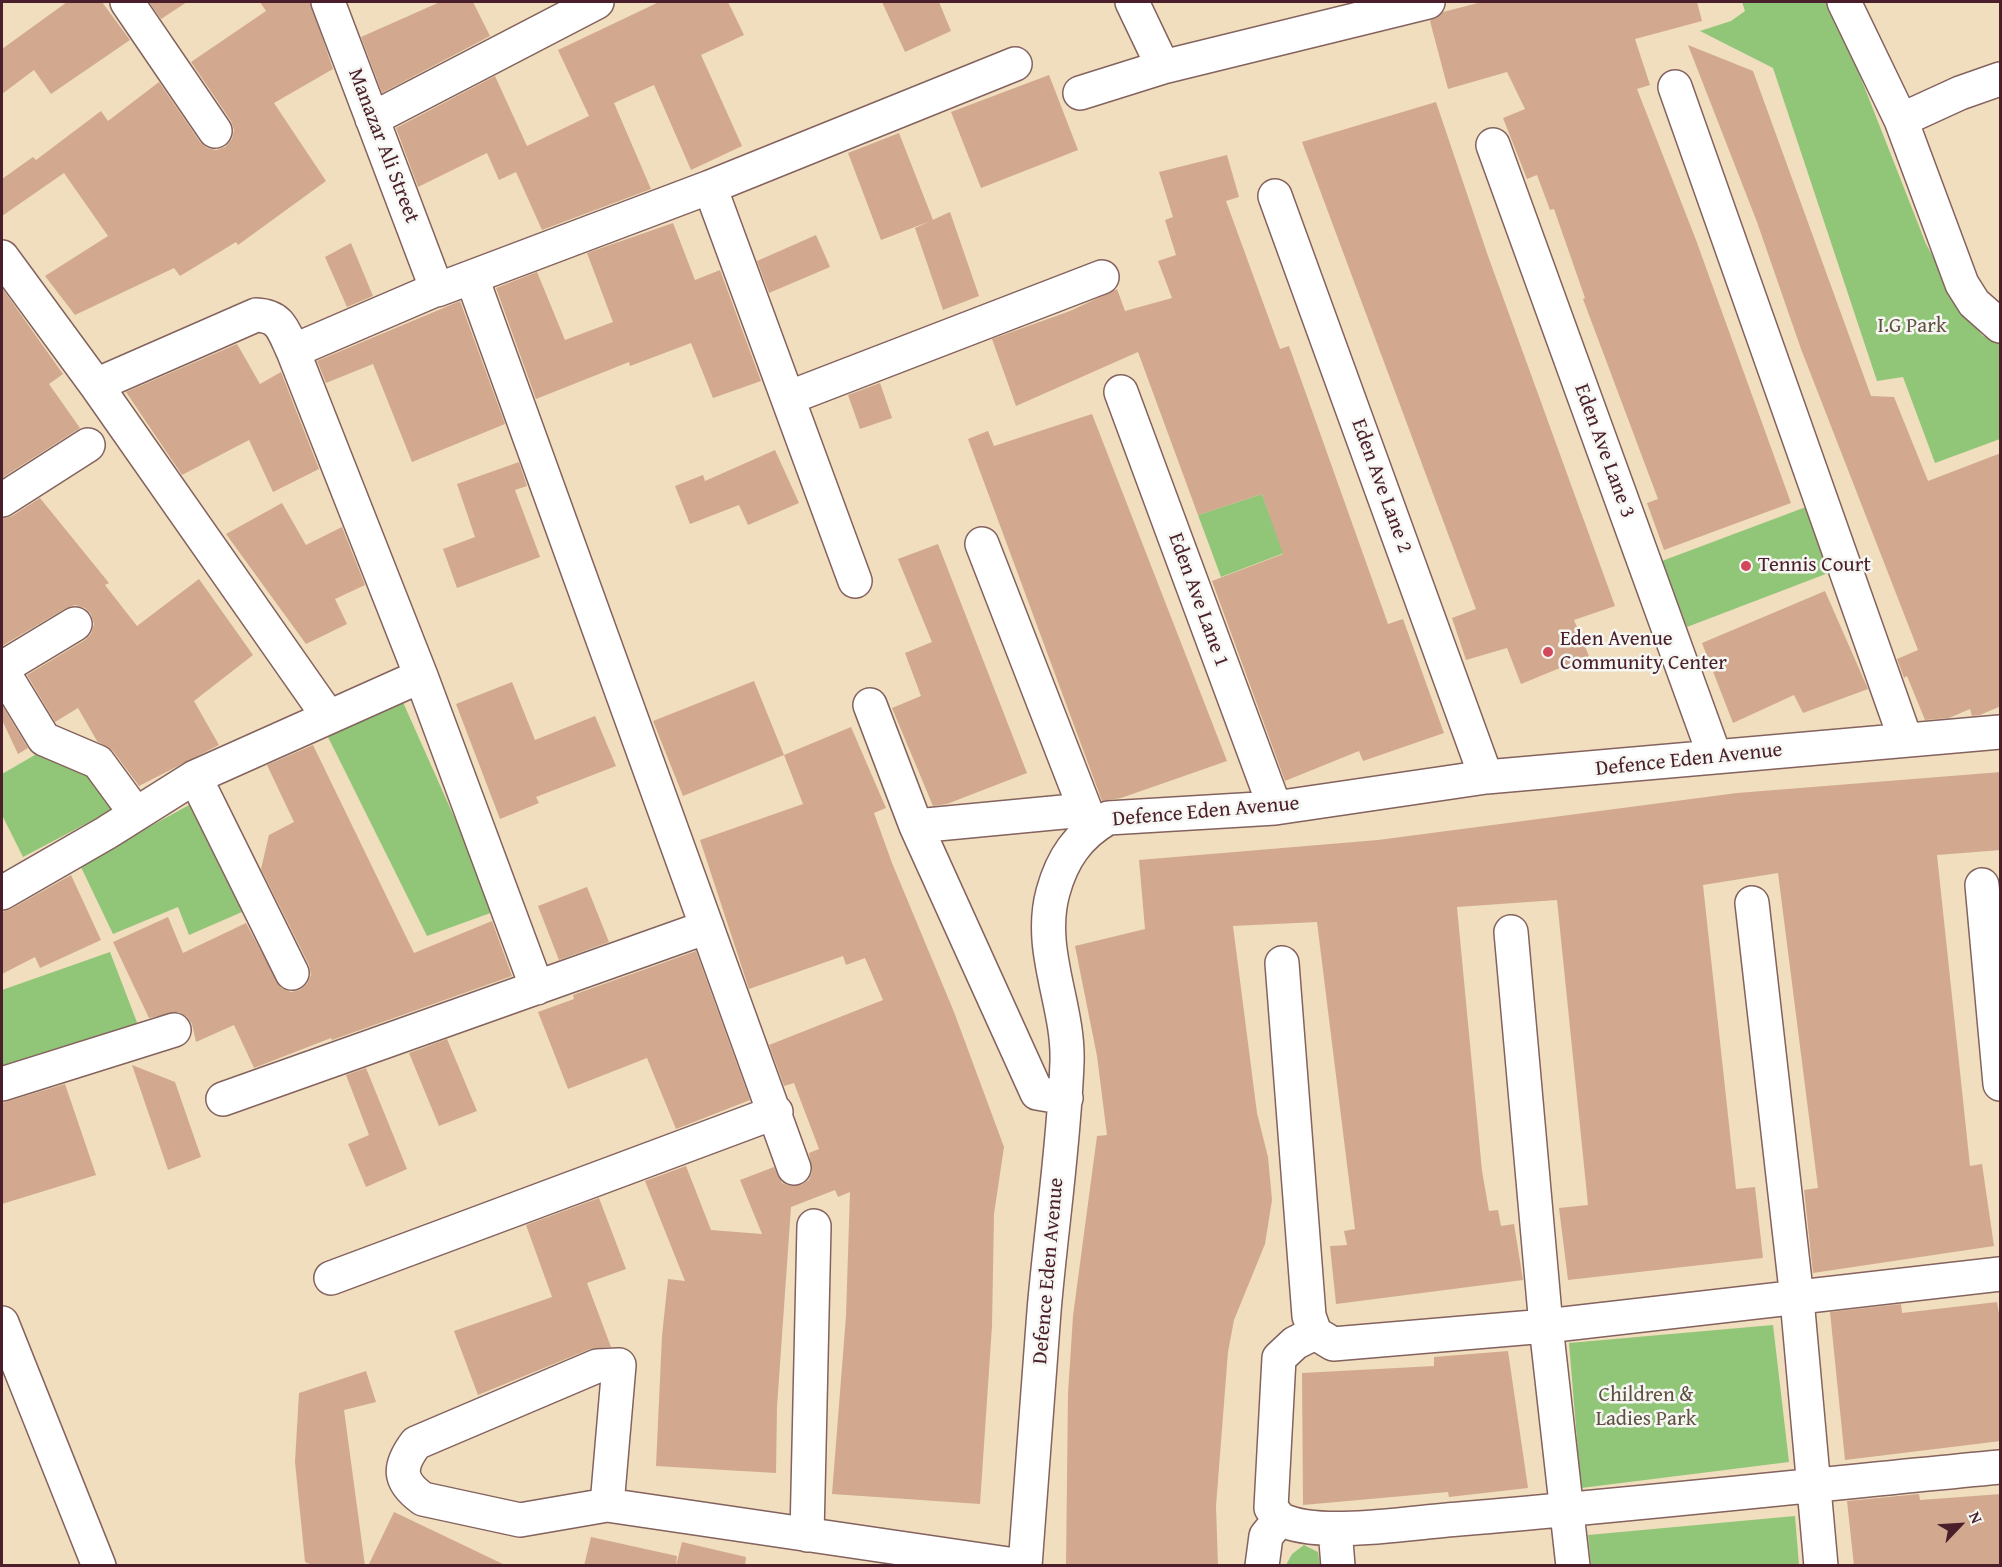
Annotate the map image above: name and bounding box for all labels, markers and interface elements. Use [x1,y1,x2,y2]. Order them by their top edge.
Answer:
street label: Manazar Ali Street [342,65,424,227]
park label: I.G Park [1877,314,1947,340]
street label: Eden Ave Lane 3 [1568,381,1640,521]
street label: Eden Ave Lane 2 [1345,416,1417,556]
street label: Eden Ave Lane 1 [1162,530,1234,670]
place label: Tennis Court [1758,553,1871,579]
marker: Tennis Court [1739,559,1753,573]
place label: Eden Avenue Community Center [1560,627,1727,677]
marker: Eden Avenue Community Center [1541,645,1555,659]
street label: Defence Eden Avenue [1594,738,1784,782]
street label: Defence Eden Avenue [1112,791,1300,833]
street label: Defence Eden Avenue [1028,1177,1070,1365]
park label: Children & Ladies Park [1596,1383,1696,1433]
north arrow [1930,1495,1990,1555]
text: N [1963,1507,1989,1527]

